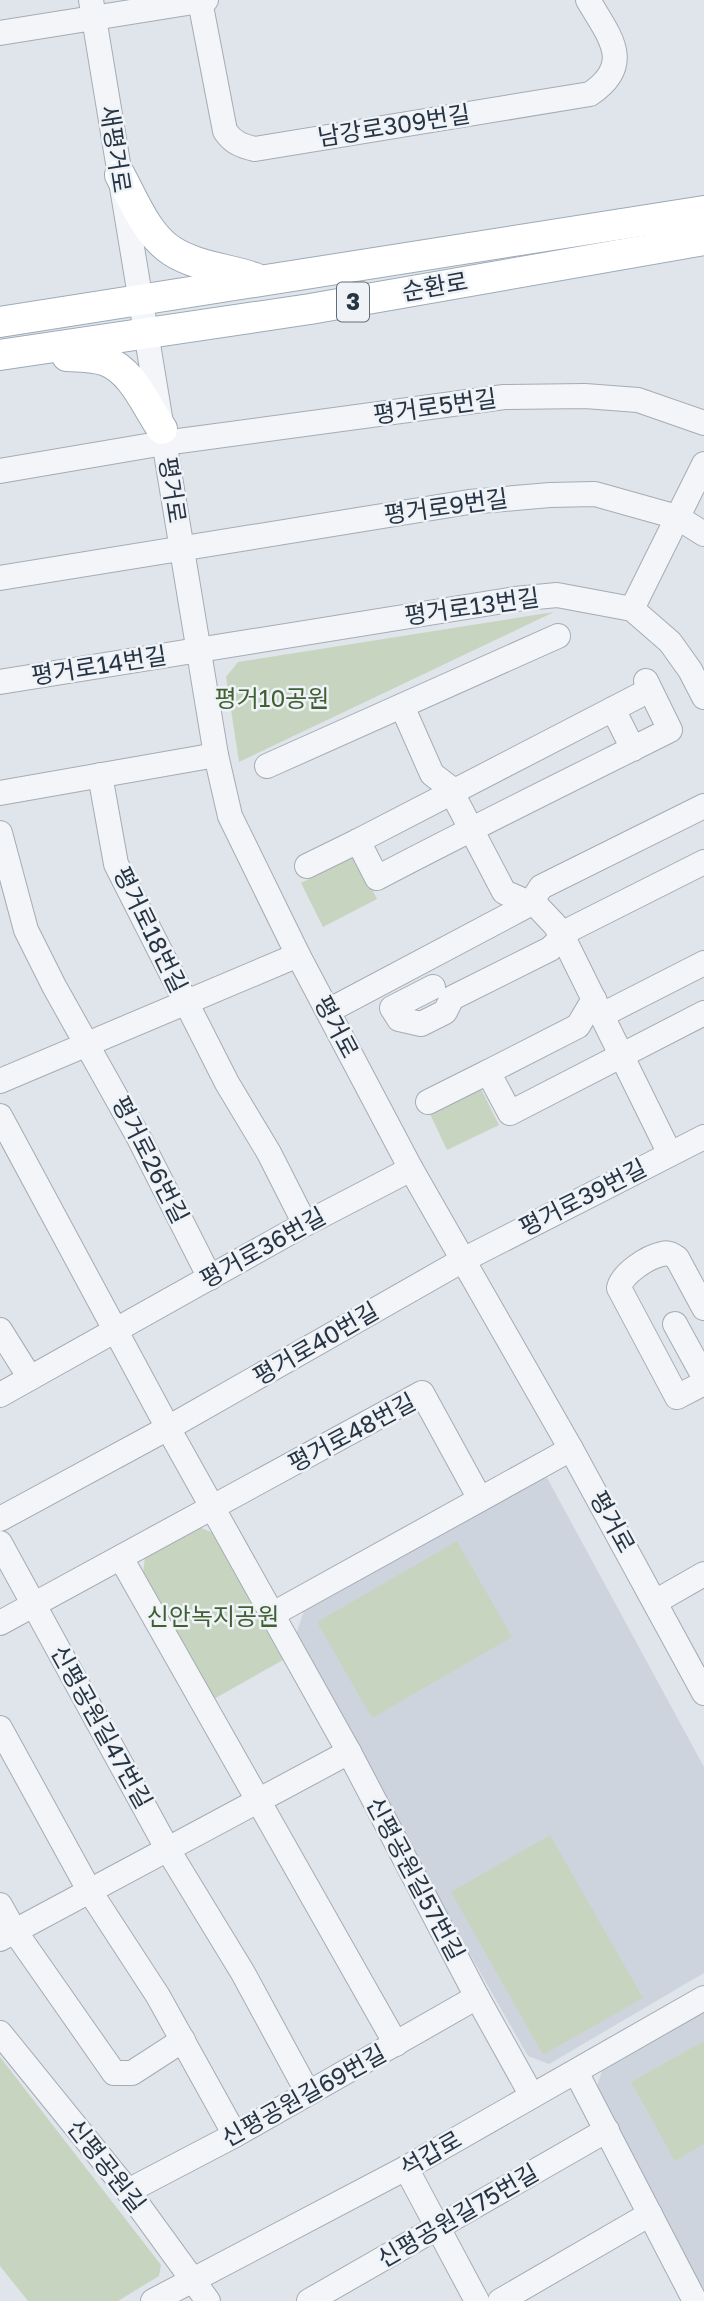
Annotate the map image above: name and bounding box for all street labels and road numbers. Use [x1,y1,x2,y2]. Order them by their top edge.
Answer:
street label: 남강로309번길 [316,98,472,151]
street label: 새평거로 [95,103,138,195]
street label: 순환로 [400,265,470,306]
road number: 3 [337,282,369,322]
street label: 평거로5번길 [371,383,498,429]
street label: 평거로 [154,455,193,525]
street label: 평거로9번길 [382,482,510,529]
street label: 평거로13번길 [402,582,541,629]
street label: 평거로14번길 [29,640,169,690]
street label: 평거로18번길 [108,862,194,997]
street label: 평거로 [309,990,366,1062]
street label: 평거로26번길 [107,1091,196,1228]
street label: 평거로39번길 [514,1152,651,1241]
street label: 평거로36번길 [194,1200,330,1293]
street label: 평거로40번길 [247,1295,383,1390]
street label: 평거로48번길 [283,1386,420,1477]
street label: 평거로 [585,1485,642,1557]
street label: 신평공원길47번길 [46,1640,159,1813]
street label: 신평공원길57번길 [361,1791,472,1965]
street label: 신평공원길69번길 [216,2037,391,2152]
street label: 신평공원길 [62,2113,153,2218]
street label: 석갑로 [394,2124,466,2182]
street label: 신평공원길75번길 [372,2157,543,2273]

